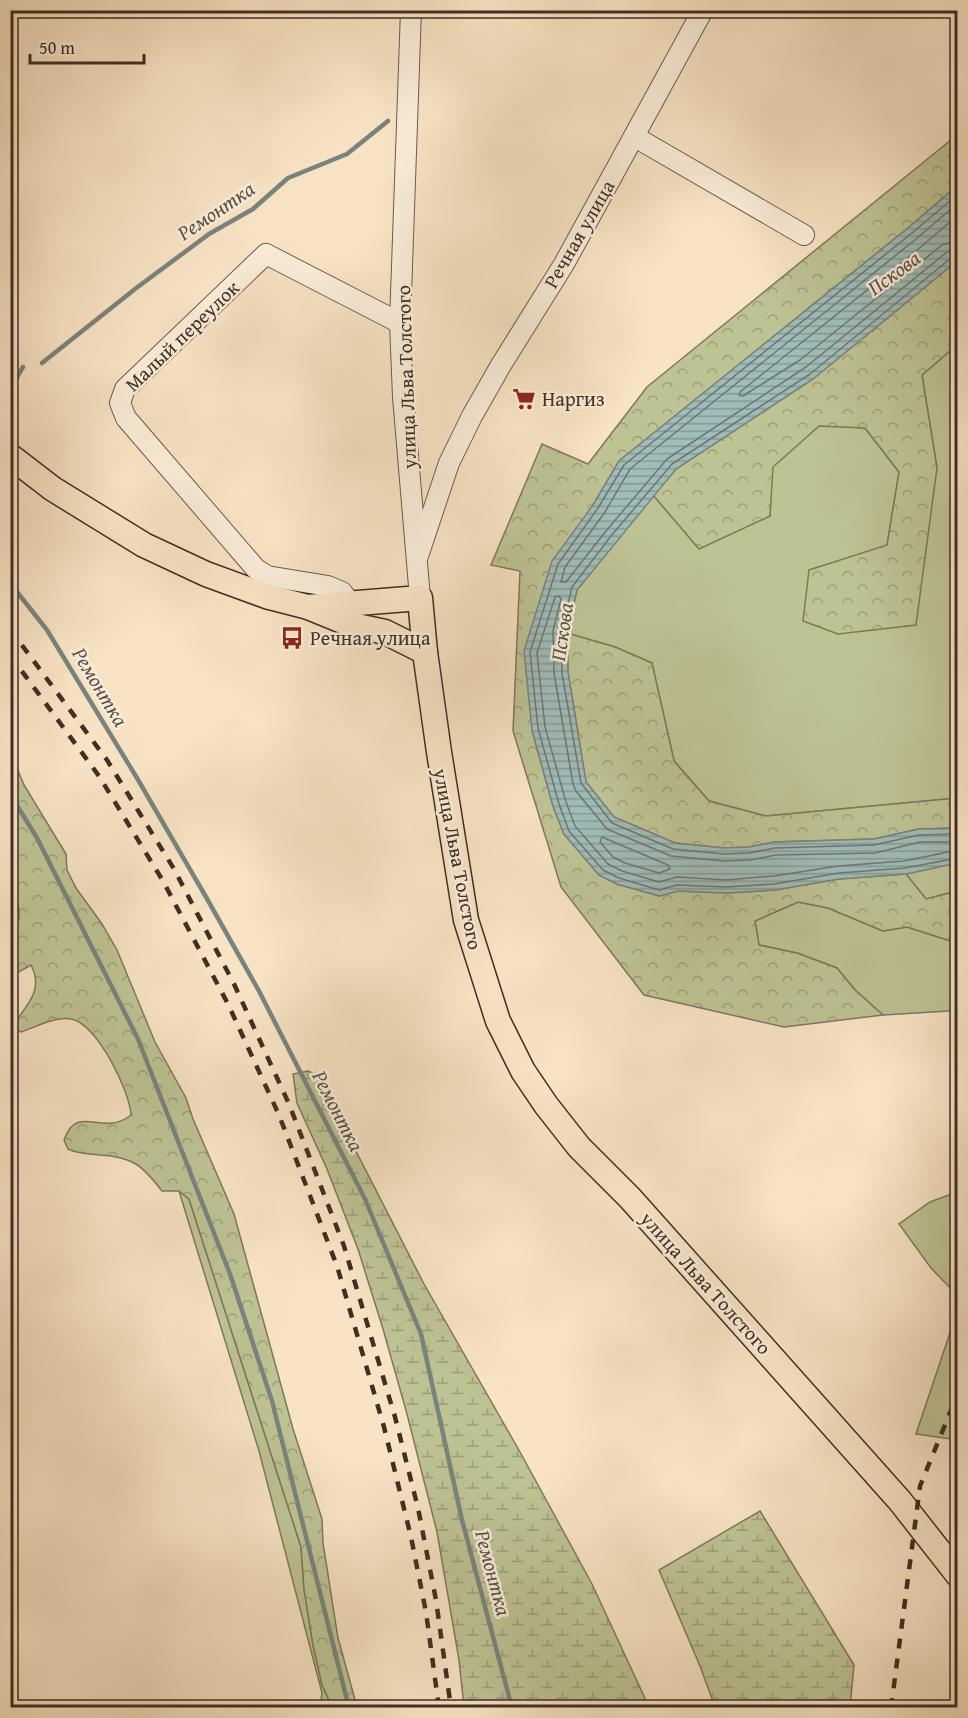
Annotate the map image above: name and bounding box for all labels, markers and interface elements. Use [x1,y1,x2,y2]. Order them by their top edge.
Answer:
scale bar [30,27,144,65]
text: 50 m [39,34,75,61]
water label: Ремонтка [170,173,261,249]
street label: Речная улица [536,174,621,293]
water label: Пскова [861,243,927,302]
street label: Малый переулок [118,273,246,398]
street label: улица Льва Толстого [388,285,423,470]
place label: Наргиз [542,384,605,413]
supermarket icon: Наргиз [511,386,537,412]
water label: Пскова [542,600,581,663]
place label: Речная улица [310,623,431,652]
bus stop icon: Речная улица [279,625,305,651]
water label: Ремонтка [64,640,136,733]
street label: улица Льва Толстого [427,765,490,952]
water label: Ремонтка [304,1064,372,1157]
street label: улица Льва Толстого [633,1204,779,1361]
water label: Ремонтка [467,1526,520,1620]

